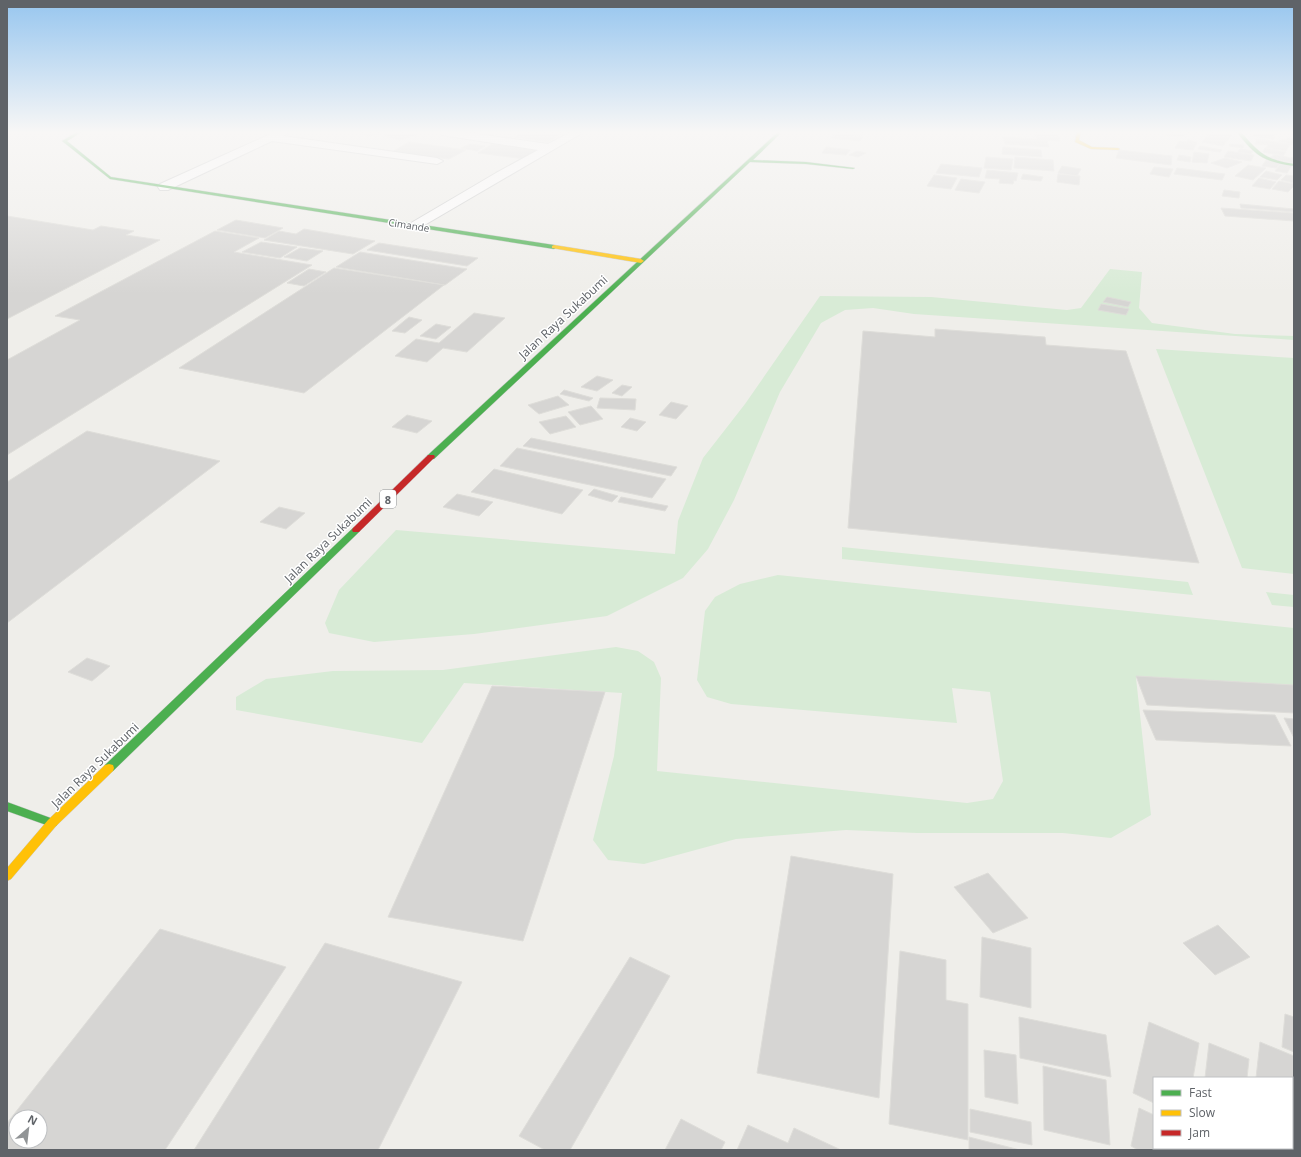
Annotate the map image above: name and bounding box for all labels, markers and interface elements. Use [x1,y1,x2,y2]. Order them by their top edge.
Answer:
street label: Cimande [387,215,431,235]
street label: Jalan Raya Sukabumi [514,271,611,363]
road number: 8 [380,490,396,508]
street label: Jalan Raya Sukabumi [280,494,376,587]
street label: Jalan Raya Sukabumi [47,719,143,812]
legend [1153,1077,1293,1149]
text: Fast [1189,1084,1212,1101]
text: Slow [1189,1104,1216,1121]
north arrow [8,1109,48,1149]
text: N [25,1111,40,1128]
text: Jam [1188,1124,1210,1141]

